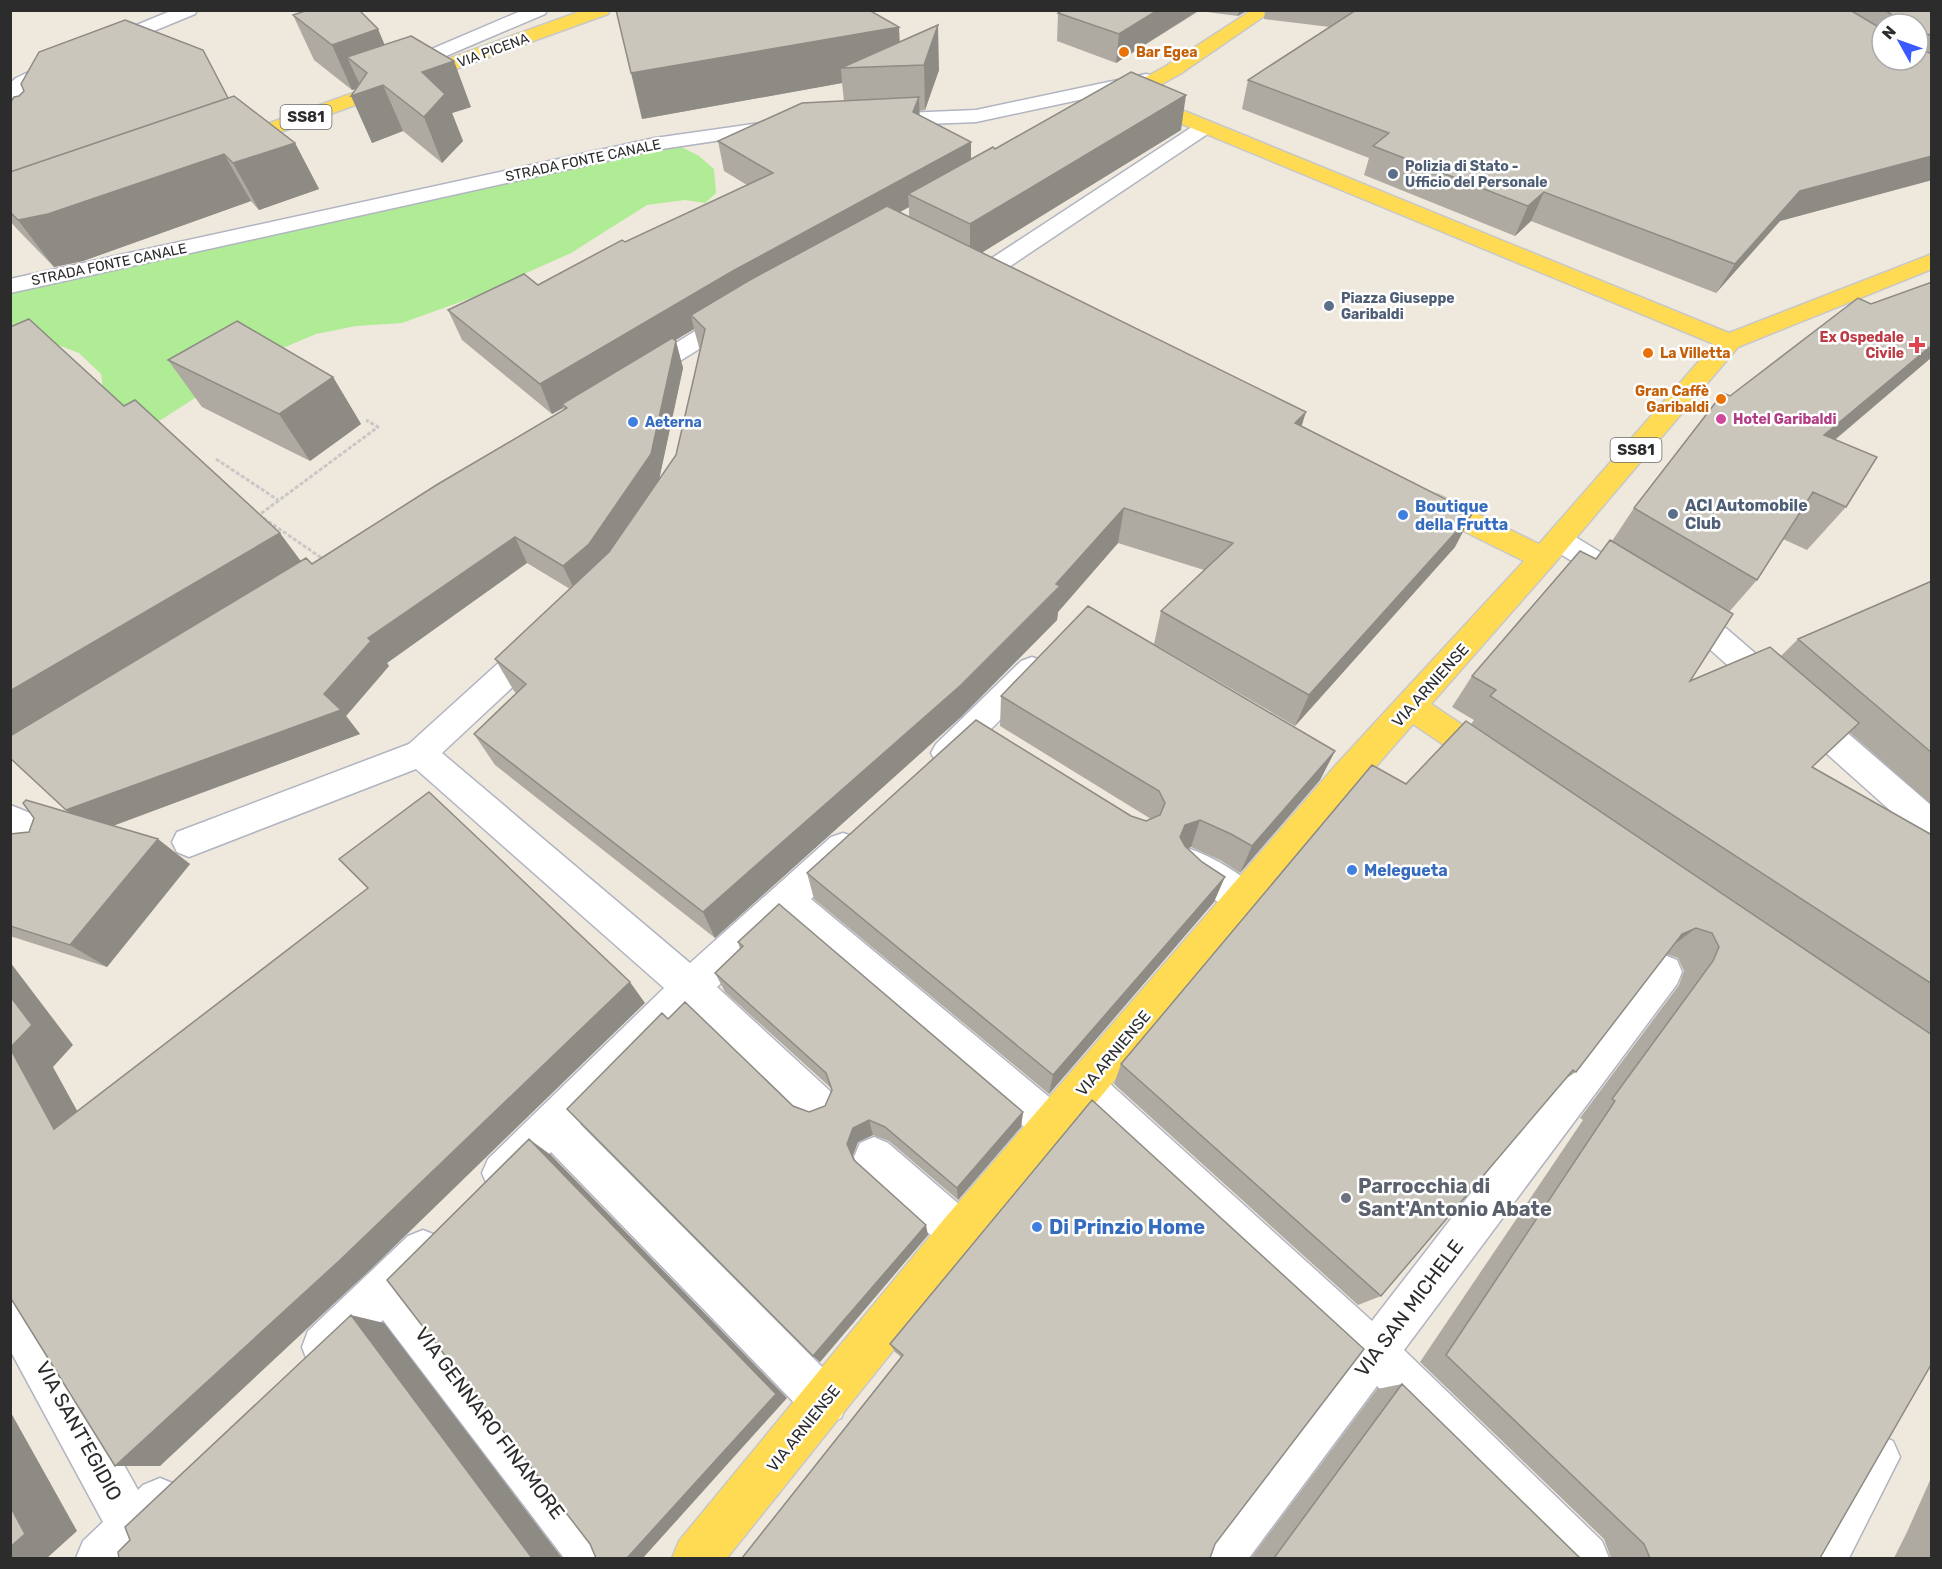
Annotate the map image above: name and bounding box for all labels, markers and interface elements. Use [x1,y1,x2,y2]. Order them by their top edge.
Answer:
north arrow [1870,12,1930,72]
text: N [1878,22,1900,43]
street label: VIA PICENA [455,29,532,71]
place label: Bar Egea [1136,44,1198,61]
marker: Bar Egea [1117,45,1131,59]
road number: SS81 [280,105,332,129]
street label: STRADA FONTE CANALE [504,136,662,185]
place label: Polizia di Stato - Ufficio del Personale [1405,158,1548,191]
marker: Polizia di Stato - Ufficio del Personale [1386,167,1400,181]
street label: STRADA FONTE CANALE [30,240,188,289]
place label: Piazza Giuseppe Garibaldi [1341,290,1455,323]
marker: Piazza Giuseppe Garibaldi [1322,299,1336,313]
place label: Ex Ospedale Civile [1820,329,1904,362]
marker: Ex Ospedale Civile [1908,336,1926,354]
place label: La Villetta [1660,345,1730,362]
marker: La Villetta [1641,346,1655,360]
place label: Gran Caffè Garibaldi [1635,383,1709,416]
marker: Gran Caffè Garibaldi [1714,392,1728,406]
place label: Hotel Garibaldi [1733,411,1836,428]
marker: Hotel Garibaldi [1714,412,1728,426]
place label: Aeterna [645,414,702,431]
marker: Aeterna [626,415,640,429]
road number: SS81 [1610,438,1662,462]
place label: ACI Automobile Club [1685,496,1808,533]
place label: Boutique della Frutta [1415,497,1508,534]
marker: ACI Automobile Club [1666,507,1680,521]
marker: Boutique della Frutta [1396,508,1410,522]
street label: VIA ARNIENSE [1388,640,1473,731]
place label: Melegueta [1364,861,1448,880]
marker: Melegueta [1345,863,1359,877]
street label: VIA ARNIENSE [1072,1007,1155,1100]
place label: Parrocchia di Sant'Antonio Abate [1358,1174,1552,1221]
marker: Parrocchia di Sant'Antonio Abate [1339,1191,1353,1205]
place label: Di Prinzio Home [1049,1215,1205,1239]
marker: Di Prinzio Home [1030,1220,1044,1234]
street label: VIA SAN MICHELE [1350,1235,1468,1381]
street label: VIA GENNARO FINAMORE [410,1322,570,1524]
street label: VIA SANT'EGIDIO [31,1357,127,1505]
street label: VIA ARNIENSE [763,1381,844,1475]

